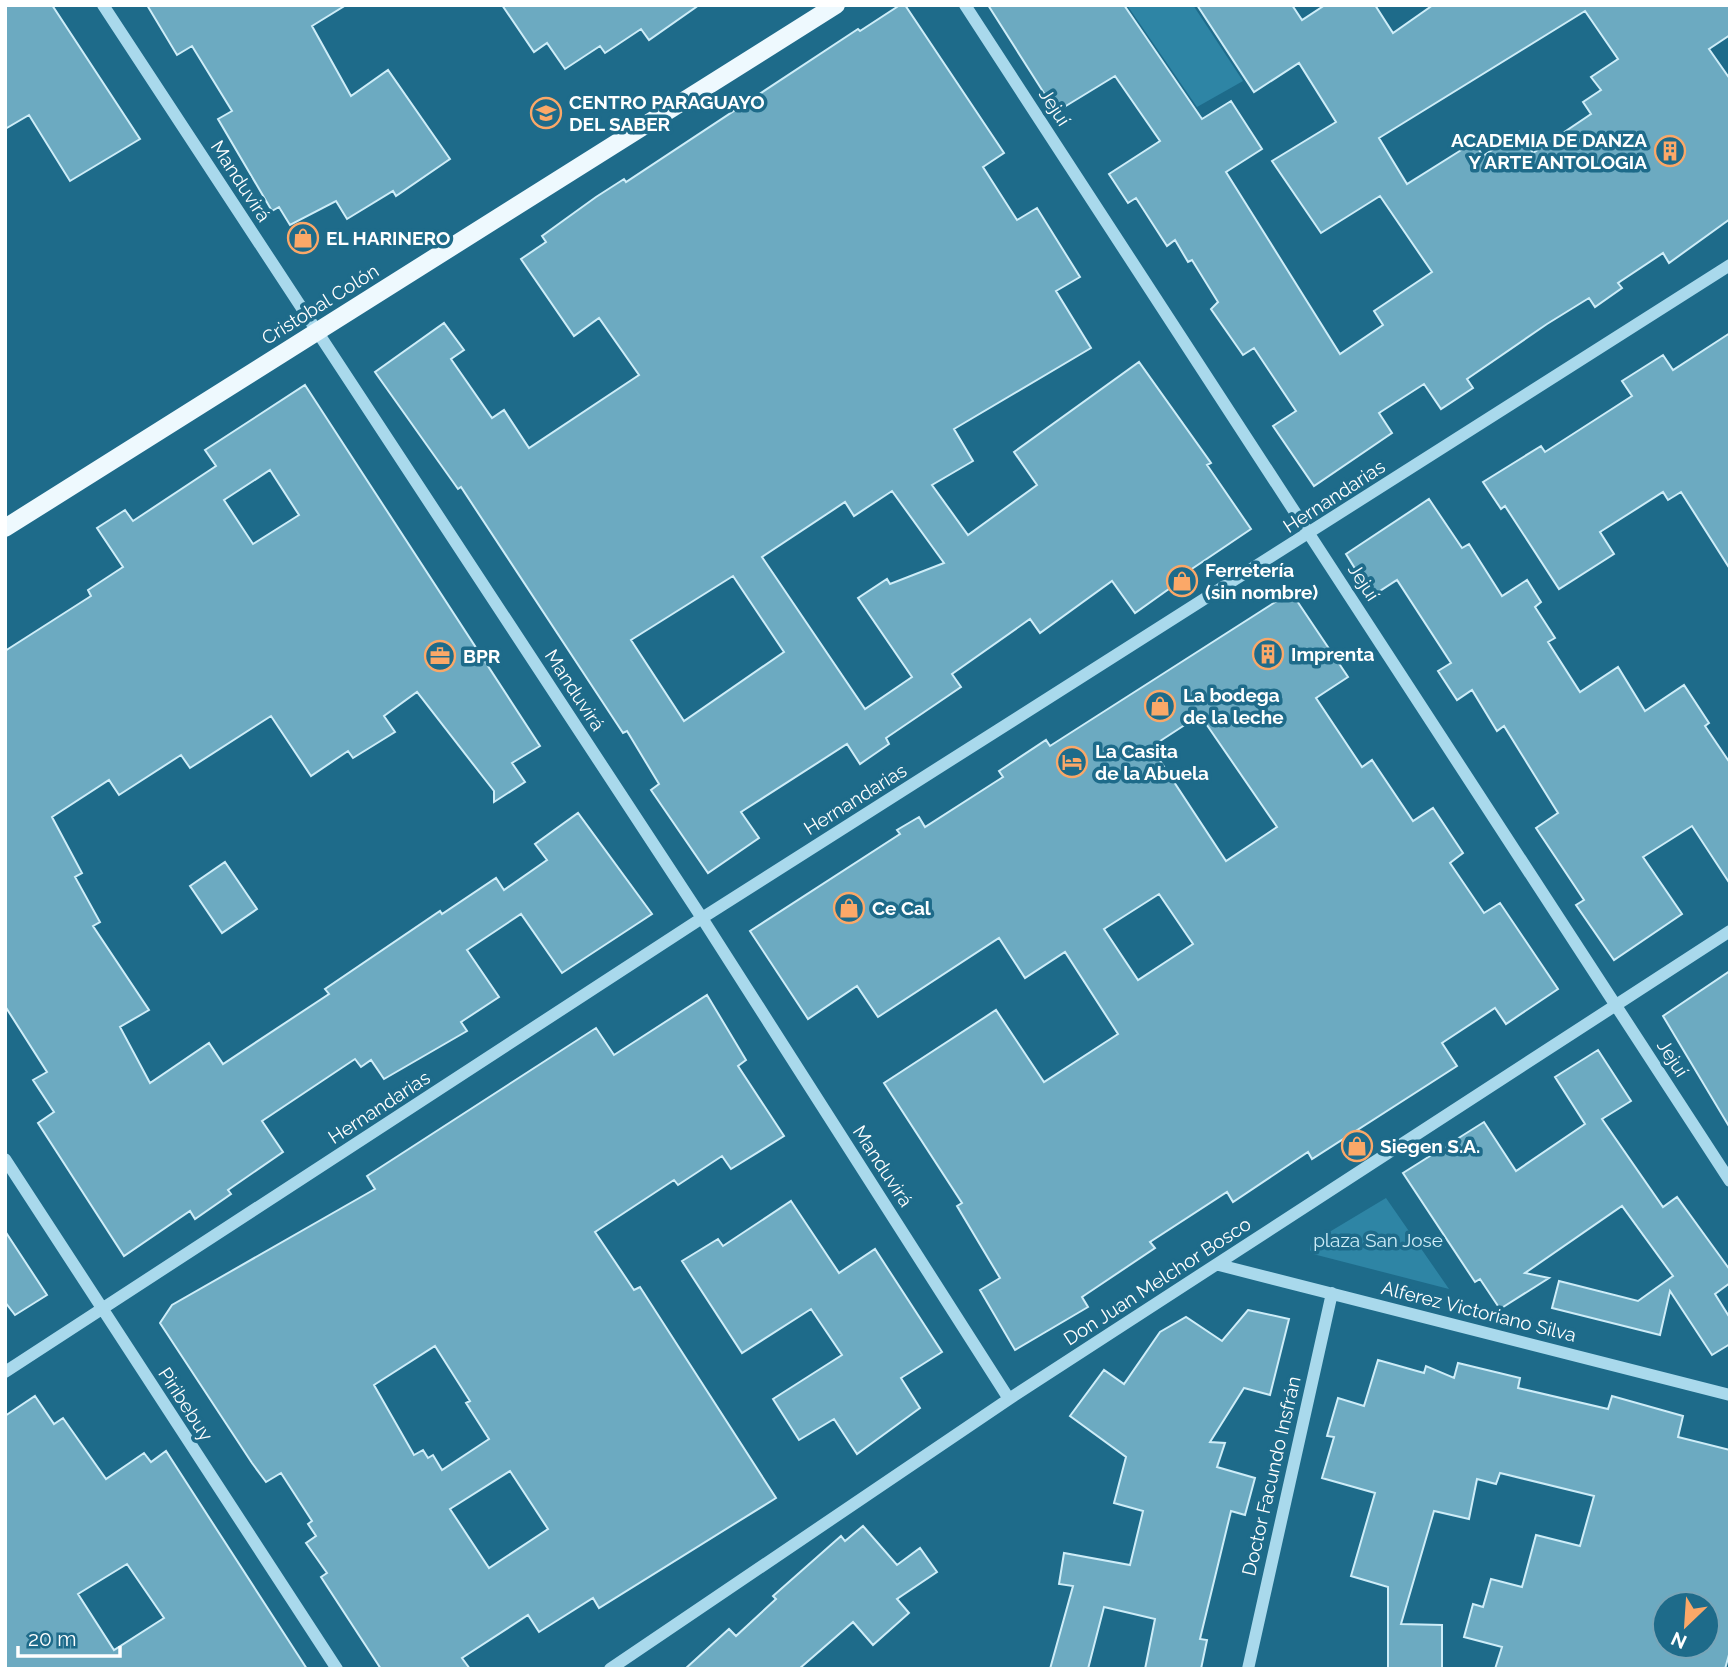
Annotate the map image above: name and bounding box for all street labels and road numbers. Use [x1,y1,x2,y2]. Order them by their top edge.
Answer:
street label: Jejuí [1035,84,1076,130]
street label: Manduvirá [207,136,275,226]
street label: Cristobal Colón [257,259,383,349]
street label: Hernandarias [1279,455,1389,537]
street label: Jejuí [1344,559,1385,605]
street label: Manduvirá [541,645,609,735]
street label: Hernandarias [800,759,910,839]
street label: Jejuí [1653,1035,1694,1081]
street label: Hernandarias [324,1066,434,1148]
street label: Manduvirá [849,1121,917,1211]
street label: Don Juan Melchor Bosco [1059,1212,1255,1350]
street label: Alferez Victoriano Silva [1379,1276,1579,1346]
street label: Piribebuy [154,1363,218,1445]
street label: Doctor Facundo Insfrán [1237,1374,1305,1578]

